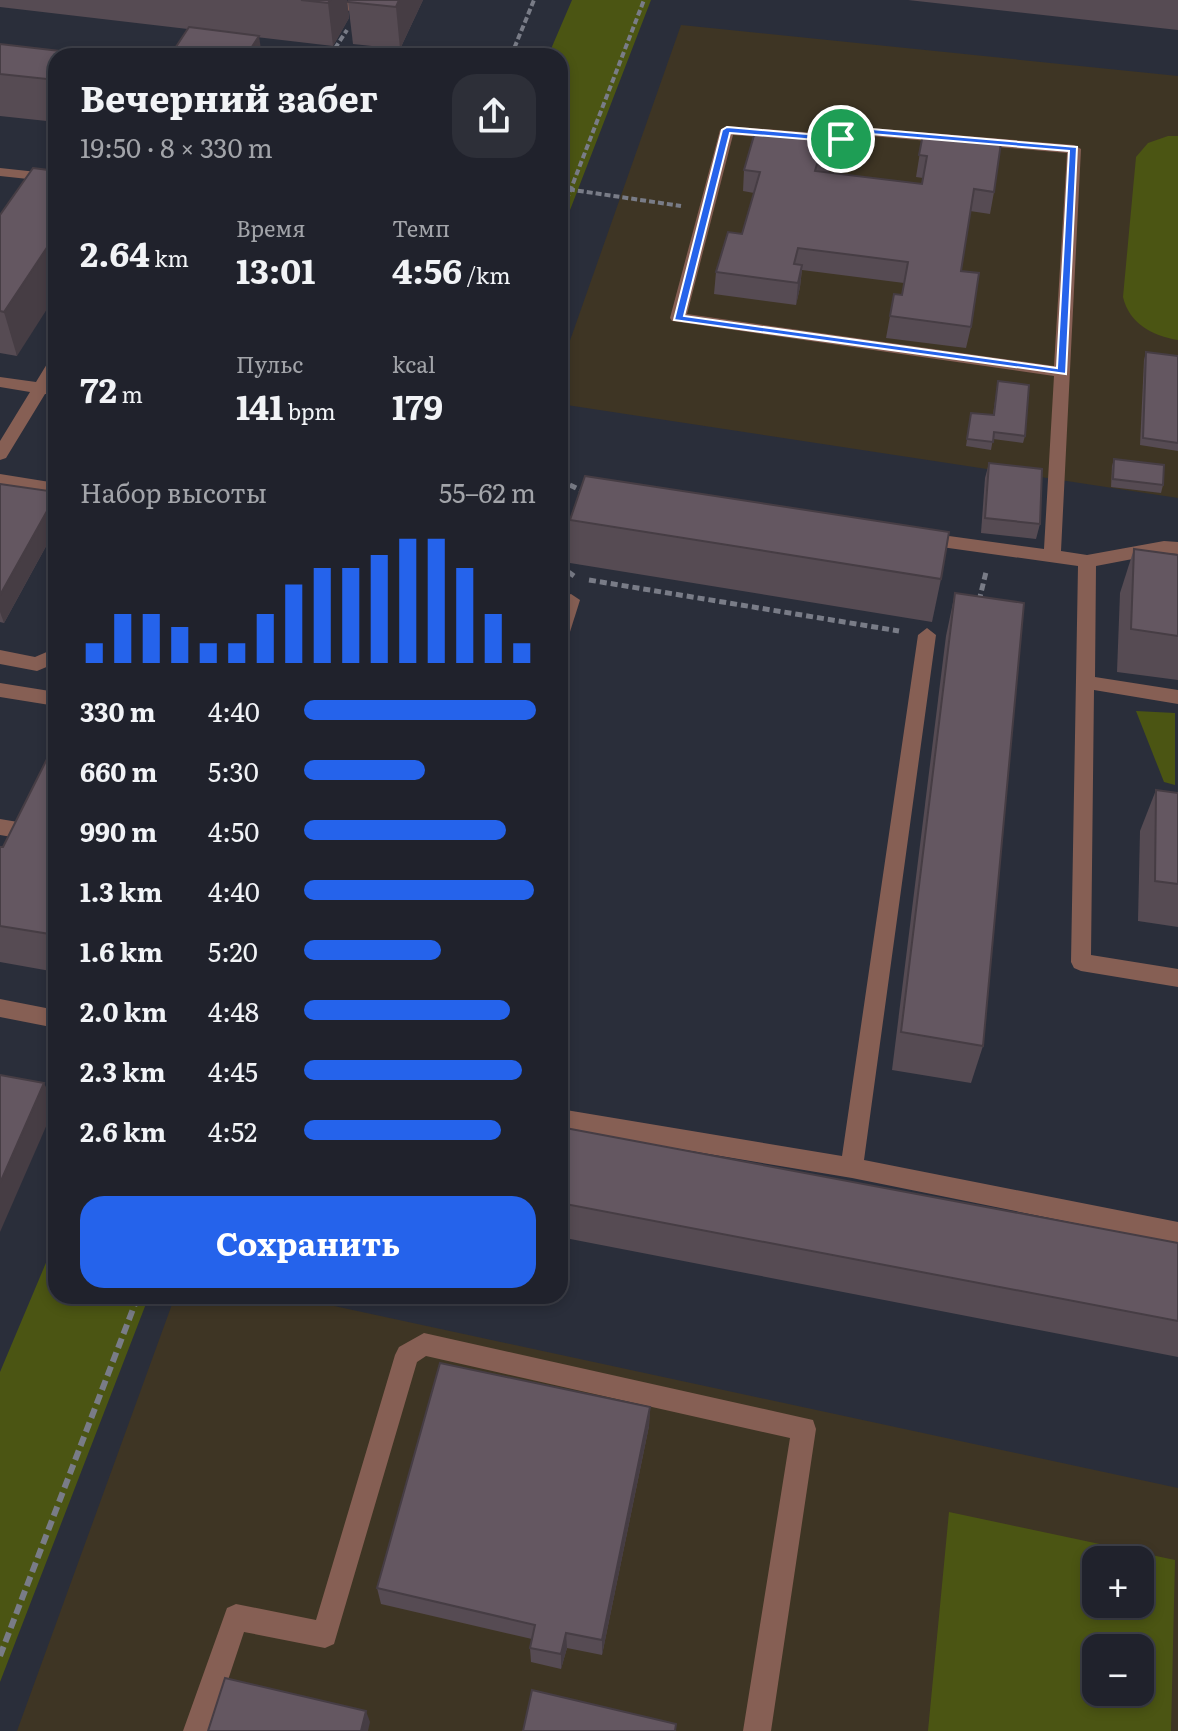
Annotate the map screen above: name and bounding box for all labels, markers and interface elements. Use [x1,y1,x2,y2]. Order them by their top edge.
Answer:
text: Вечерний забег [80,70,378,123]
button: share [452,74,536,158]
pin [807,105,875,173]
icon: arrive [819,117,863,161]
text: 19:50 · 8 × 330 m [80,127,273,166]
text: Время [236,211,306,244]
text: Темп [392,211,450,244]
text: 2.64 [80,227,150,277]
text: km [150,241,189,274]
text: 13:01 [236,244,315,294]
text: 4:56 [392,244,462,294]
text: /km [462,258,511,291]
text: Пульс [236,347,303,380]
text: kcal [392,347,435,380]
text: 72 [80,363,117,413]
text: m [117,377,143,410]
text: 141 [236,380,283,430]
text: 179 [392,380,443,430]
text: bpm [283,394,336,427]
text: Набор высоты [80,472,267,511]
text: 55–62 m [439,472,536,511]
text: 330 m [80,691,156,730]
text: 4:40 [208,691,260,730]
text: 660 m [80,751,158,790]
text: 5:30 [208,751,259,790]
text: 990 m [80,811,157,850]
text: 4:50 [208,811,259,850]
text: 1.3 km [80,871,162,910]
text: 4:40 [208,871,260,910]
text: 1.6 km [80,931,163,970]
text: 5:20 [208,931,258,970]
text: 2.0 km [80,991,167,1030]
text: 4:48 [208,991,259,1030]
text: 2.3 km [80,1051,166,1090]
text: 4:45 [208,1051,258,1090]
text: 2.6 km [80,1111,166,1150]
text: 4:52 [208,1111,257,1150]
button: Сохранить [80,1196,536,1288]
map controls [1082,1546,1154,1706]
button: + [1082,1546,1154,1618]
button: − [1082,1634,1154,1706]

